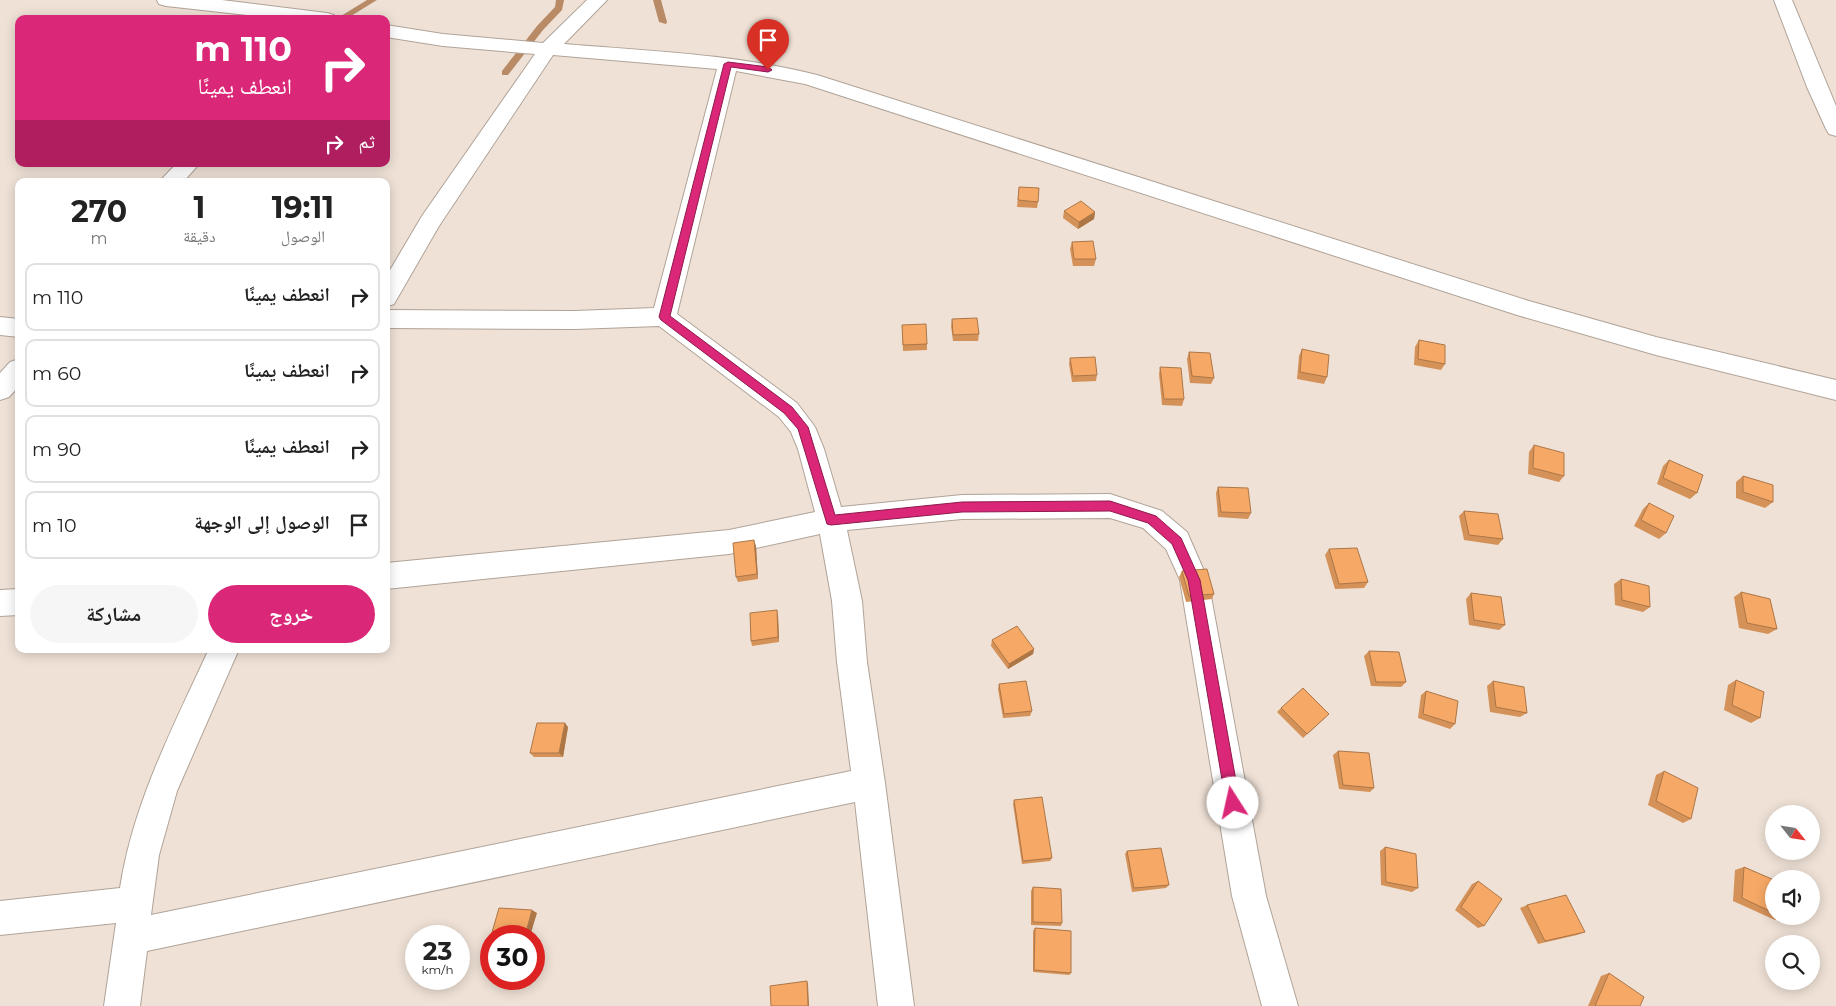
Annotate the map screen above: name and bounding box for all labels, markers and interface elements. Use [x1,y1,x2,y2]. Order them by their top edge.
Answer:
pin [747,19,789,70]
icon: arrive [754,26,782,54]
text: 110 m [194,27,292,70]
icon: right [310,35,375,100]
text: انعطف يمينًا [197,73,292,100]
icon: right [320,130,348,158]
text: ثم [358,130,375,153]
text: 1 [194,189,205,226]
text: 19:11 [272,189,334,226]
text: 270 [71,193,127,230]
text: دقيقة [183,227,216,246]
text: الوصول [281,227,325,246]
text: m [91,229,108,248]
text: انعطف يمينًا [244,283,330,306]
icon: right [345,283,373,311]
text: 110 m [32,286,83,309]
text: انعطف يمينًا [244,359,330,382]
icon: right [345,359,373,387]
text: 60 m [32,362,81,385]
text: انعطف يمينًا [244,435,330,458]
icon: right [345,435,373,463]
text: 90 m [32,438,81,461]
text: الوصول إلى الوجهة [194,511,330,534]
icon: arrive [345,511,373,539]
text: 10 m [32,514,77,537]
button: مشاركة [30,585,198,643]
button: خروج [208,585,375,643]
position arrow [1206,776,1258,828]
north arrow [1765,805,1820,860]
map controls [1765,805,1820,990]
button: sound [1765,870,1820,925]
speed limit sign: 30 [480,925,545,990]
button: search [1765,935,1820,990]
text: 23 [423,936,452,966]
text: km/h [421,962,454,977]

